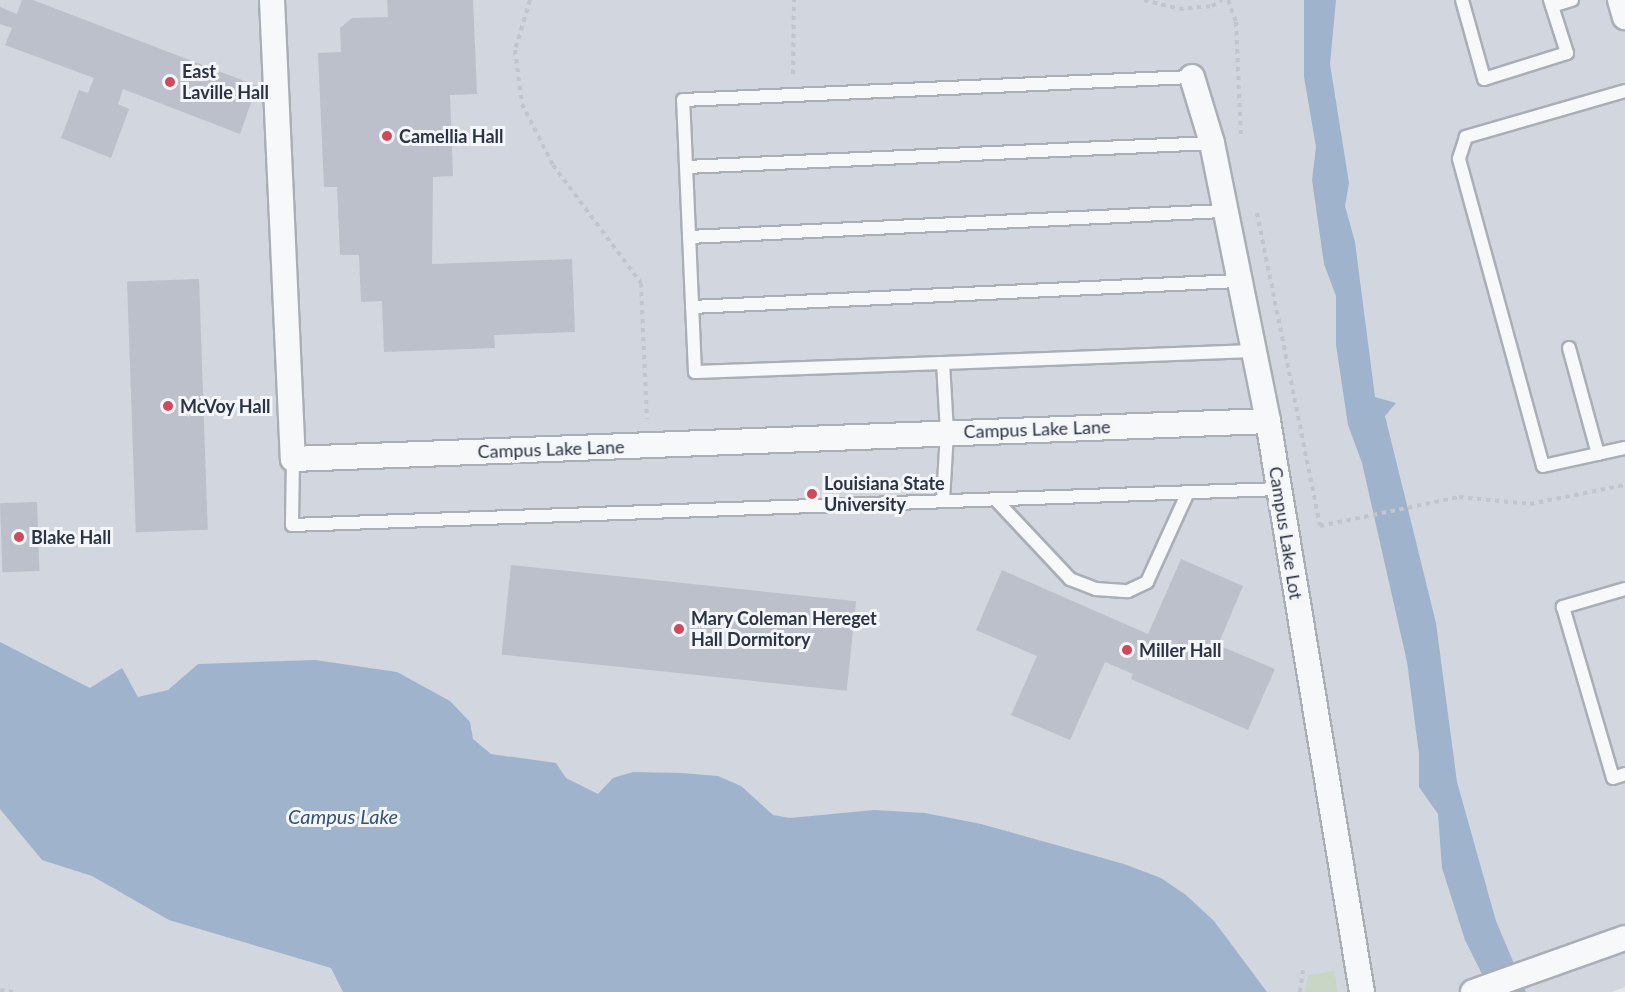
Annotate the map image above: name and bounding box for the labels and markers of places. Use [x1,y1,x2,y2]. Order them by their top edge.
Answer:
place label: East Laville Hall [182,61,269,104]
marker: East Laville Hall [163,75,177,89]
place label: Camellia Hall [399,125,503,147]
marker: Camellia Hall [380,129,394,143]
place label: McVoy Hall [180,395,271,417]
marker: McVoy Hall [161,399,175,413]
place label: Louisiana State University [824,473,945,516]
marker: Louisiana State University [805,487,819,501]
place label: Blake Hall [31,526,111,548]
marker: Blake Hall [12,530,26,544]
place label: Mary Coleman Hereget Hall Dormitory [691,608,877,650]
marker: Mary Coleman Hereget Hall Dormitory [672,622,686,636]
place label: Miller Hall [1139,639,1222,661]
marker: Miller Hall [1120,643,1134,657]

